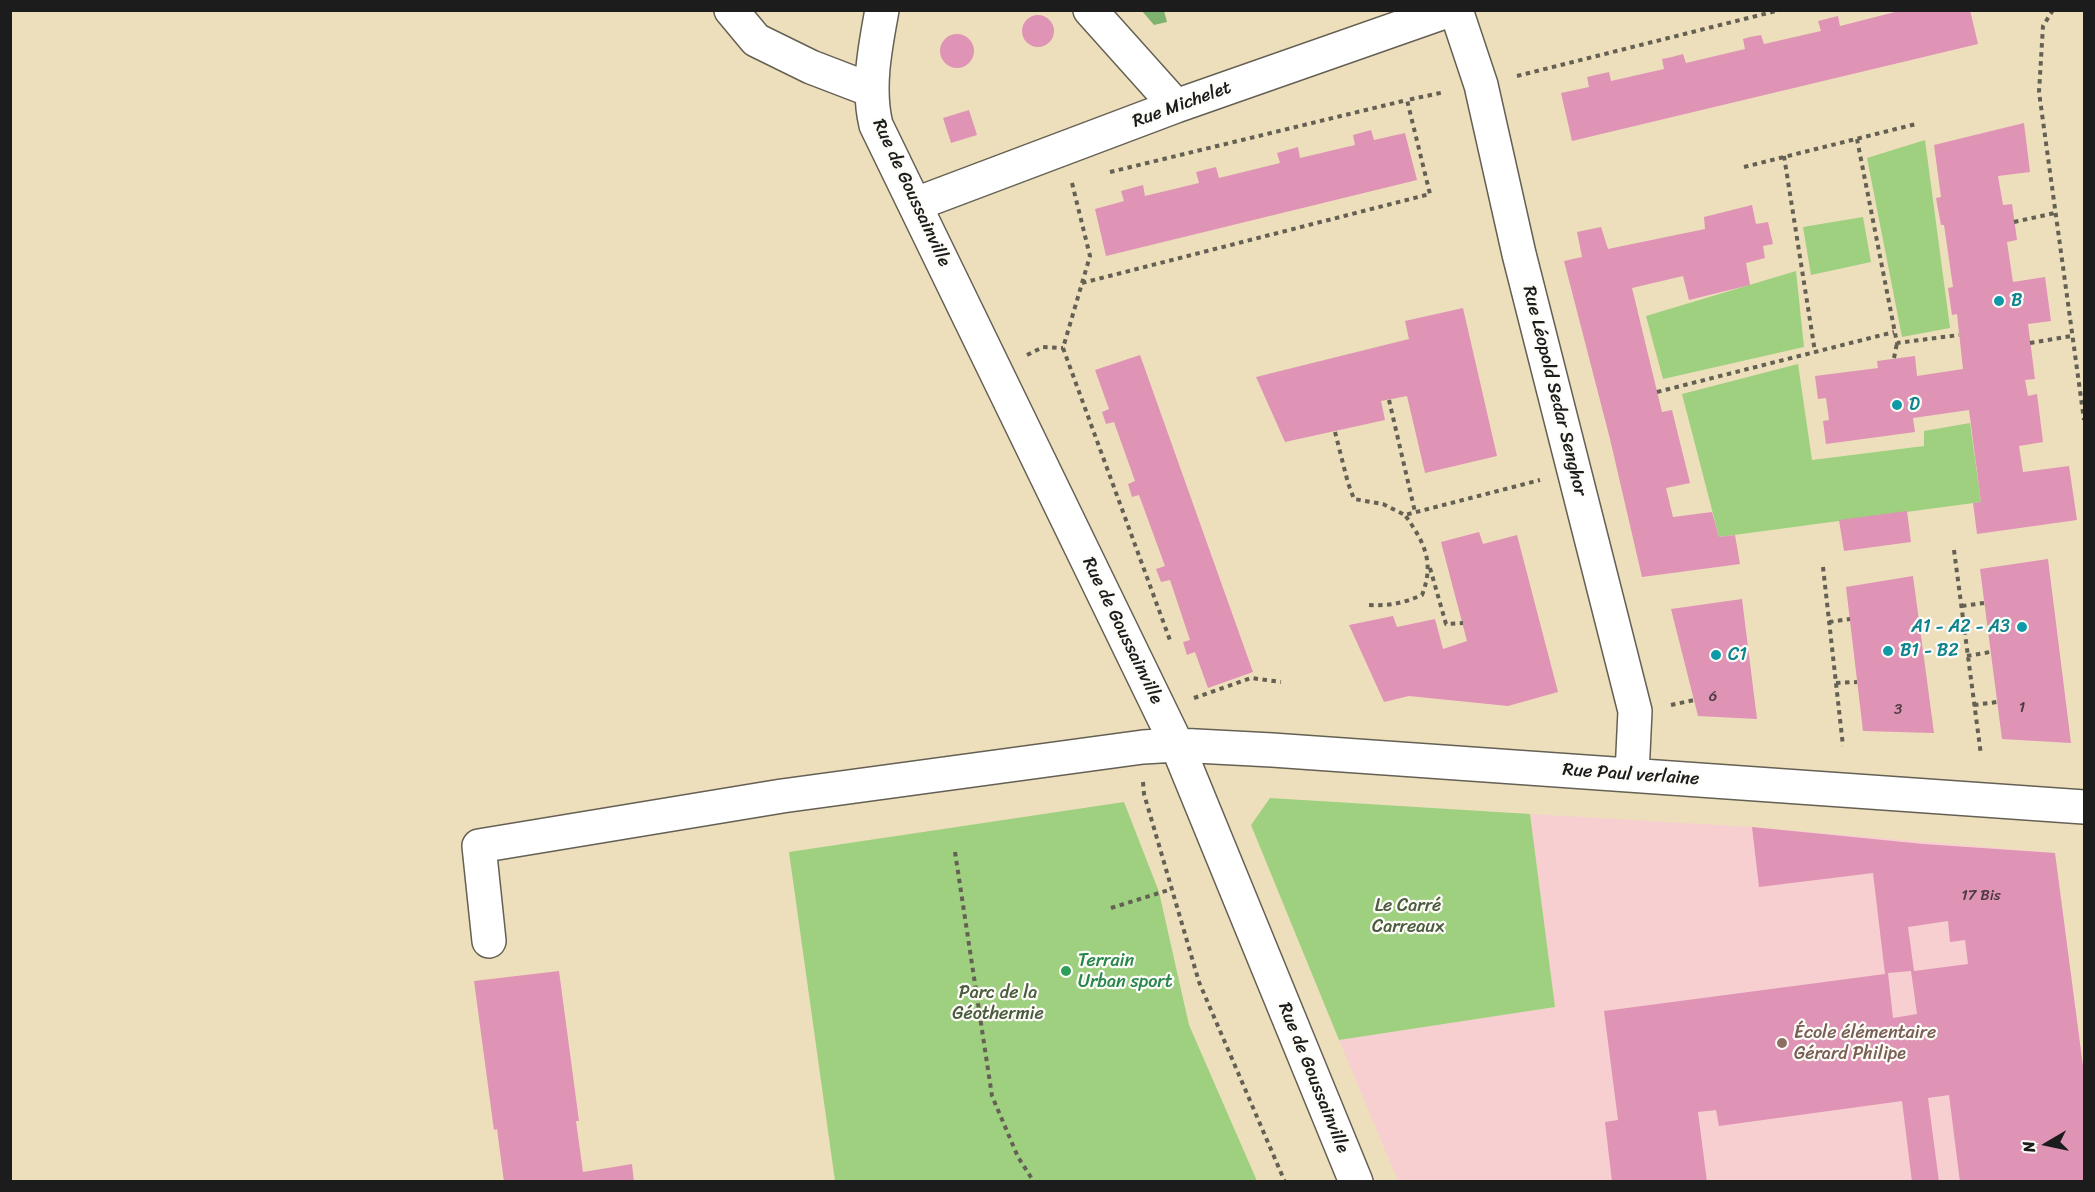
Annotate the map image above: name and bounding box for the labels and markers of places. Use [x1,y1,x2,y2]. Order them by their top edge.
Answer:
place label: B [2011,290,2022,312]
marker: B [1992,294,2006,308]
place label: D [1909,394,1920,416]
marker: D [1890,398,1904,412]
place label: A1 - A2 - A3 [1911,616,2010,638]
marker: A1 - A2 - A3 [2015,620,2029,634]
place label: B1 - B2 [1900,640,1959,662]
place label: C1 [1728,644,1747,666]
marker: B1 - B2 [1881,644,1895,658]
marker: C1 [1709,648,1723,662]
place label: Terrain Urban sport [1078,950,1173,992]
marker: Terrain Urban sport [1059,964,1073,978]
place label: École élémentaire Gérard Philipe [1794,1022,1936,1064]
marker: École élémentaire Gérard Philipe [1775,1036,1789,1050]

